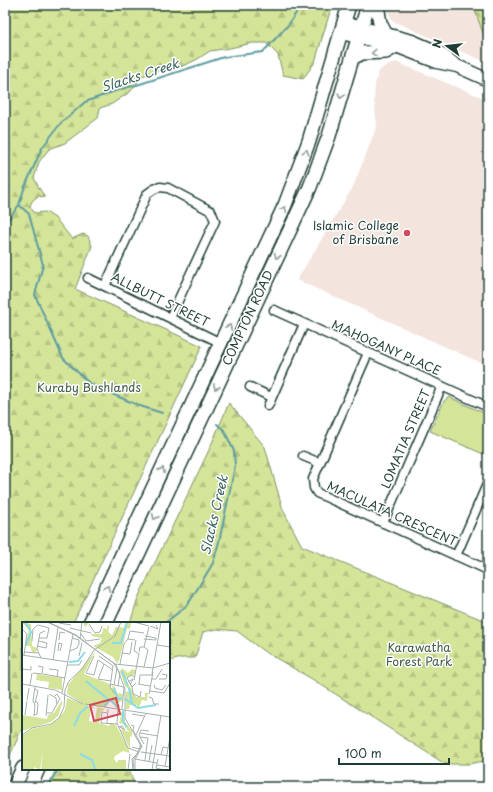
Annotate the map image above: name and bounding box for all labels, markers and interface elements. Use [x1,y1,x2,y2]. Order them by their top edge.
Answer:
north arrow [427,26,467,66]
text: N [428,37,446,50]
one-way arrow [371,48,377,57]
water label: Slacks Creek [98,53,182,96]
one-way arrow [337,92,346,99]
one-way arrow [301,148,309,155]
one-way arrow [279,205,287,212]
place label: Islamic College of Brisbane [313,216,399,248]
marker: Islamic College of Brisbane [402,228,412,238]
one-way arrow [274,253,282,260]
street label: ALLBUTT STREET [108,267,213,331]
street label: COMPTON ROAD [217,267,277,368]
street label: MAHOGANY PLACE [329,315,444,379]
one-way arrow [224,323,232,331]
park label: Kuraby Bushlands [37,378,141,396]
one-way arrow [213,382,221,390]
street label: LOMATIA STREET [376,385,434,491]
one-way arrow [157,467,165,474]
water label: Slacks Creek [195,472,232,557]
street label: MACULATA CRESCENT [324,476,461,550]
one-way arrow [152,514,160,521]
one-way arrow [102,584,110,592]
inset map [22,622,170,770]
park label: Karawatha Forest Park [386,638,452,670]
scale bar [339,740,449,766]
text: 100 m [345,744,382,762]

